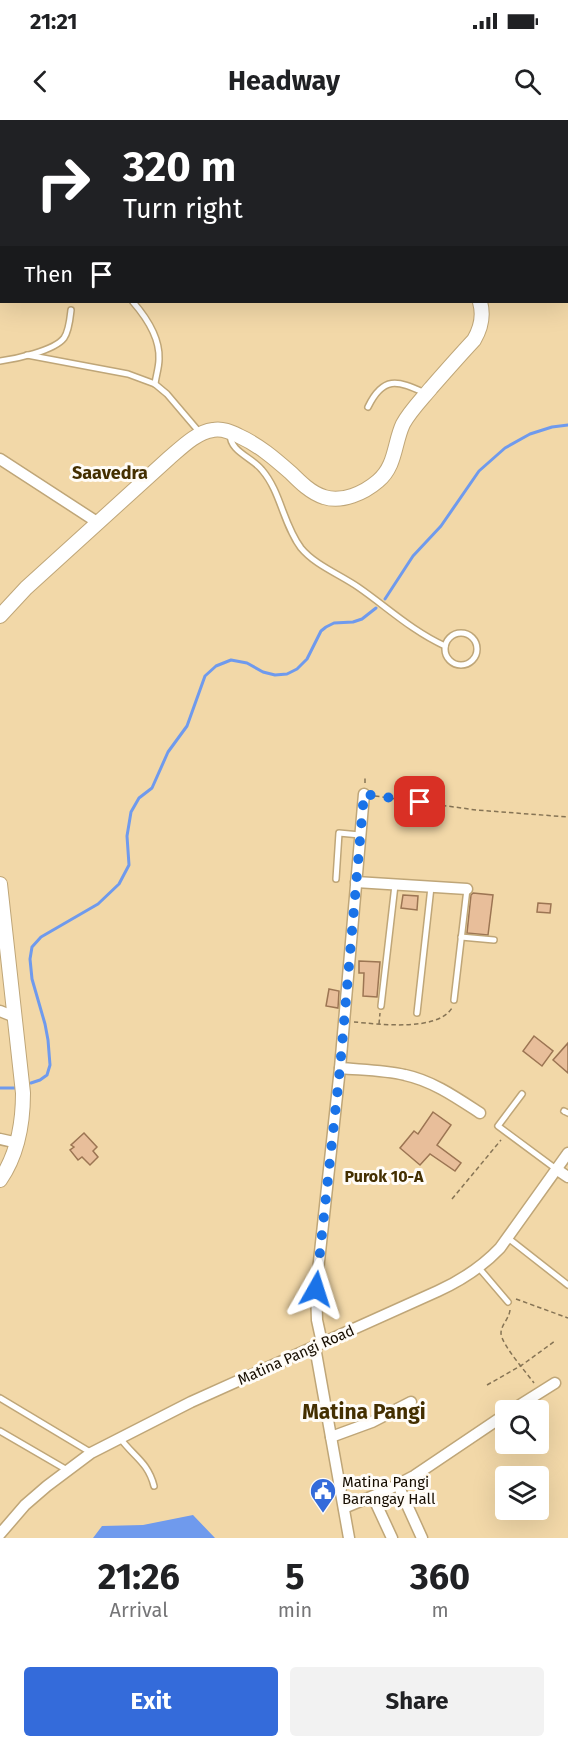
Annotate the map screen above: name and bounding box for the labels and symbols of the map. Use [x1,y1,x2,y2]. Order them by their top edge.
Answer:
district label: Saavedra [72,462,148,484]
pin [394,776,445,827]
district label: Purok 10-A [345,1167,424,1186]
position arrow [284,1257,348,1321]
street label: Matina Pangi Road [235,1321,357,1389]
district label: Matina Pangi [302,1399,426,1425]
place label: Matina Pangi Barangay Hall [342,1473,436,1508]
public building icon: Matina Pangi Barangay Hall [308,1476,338,1514]

